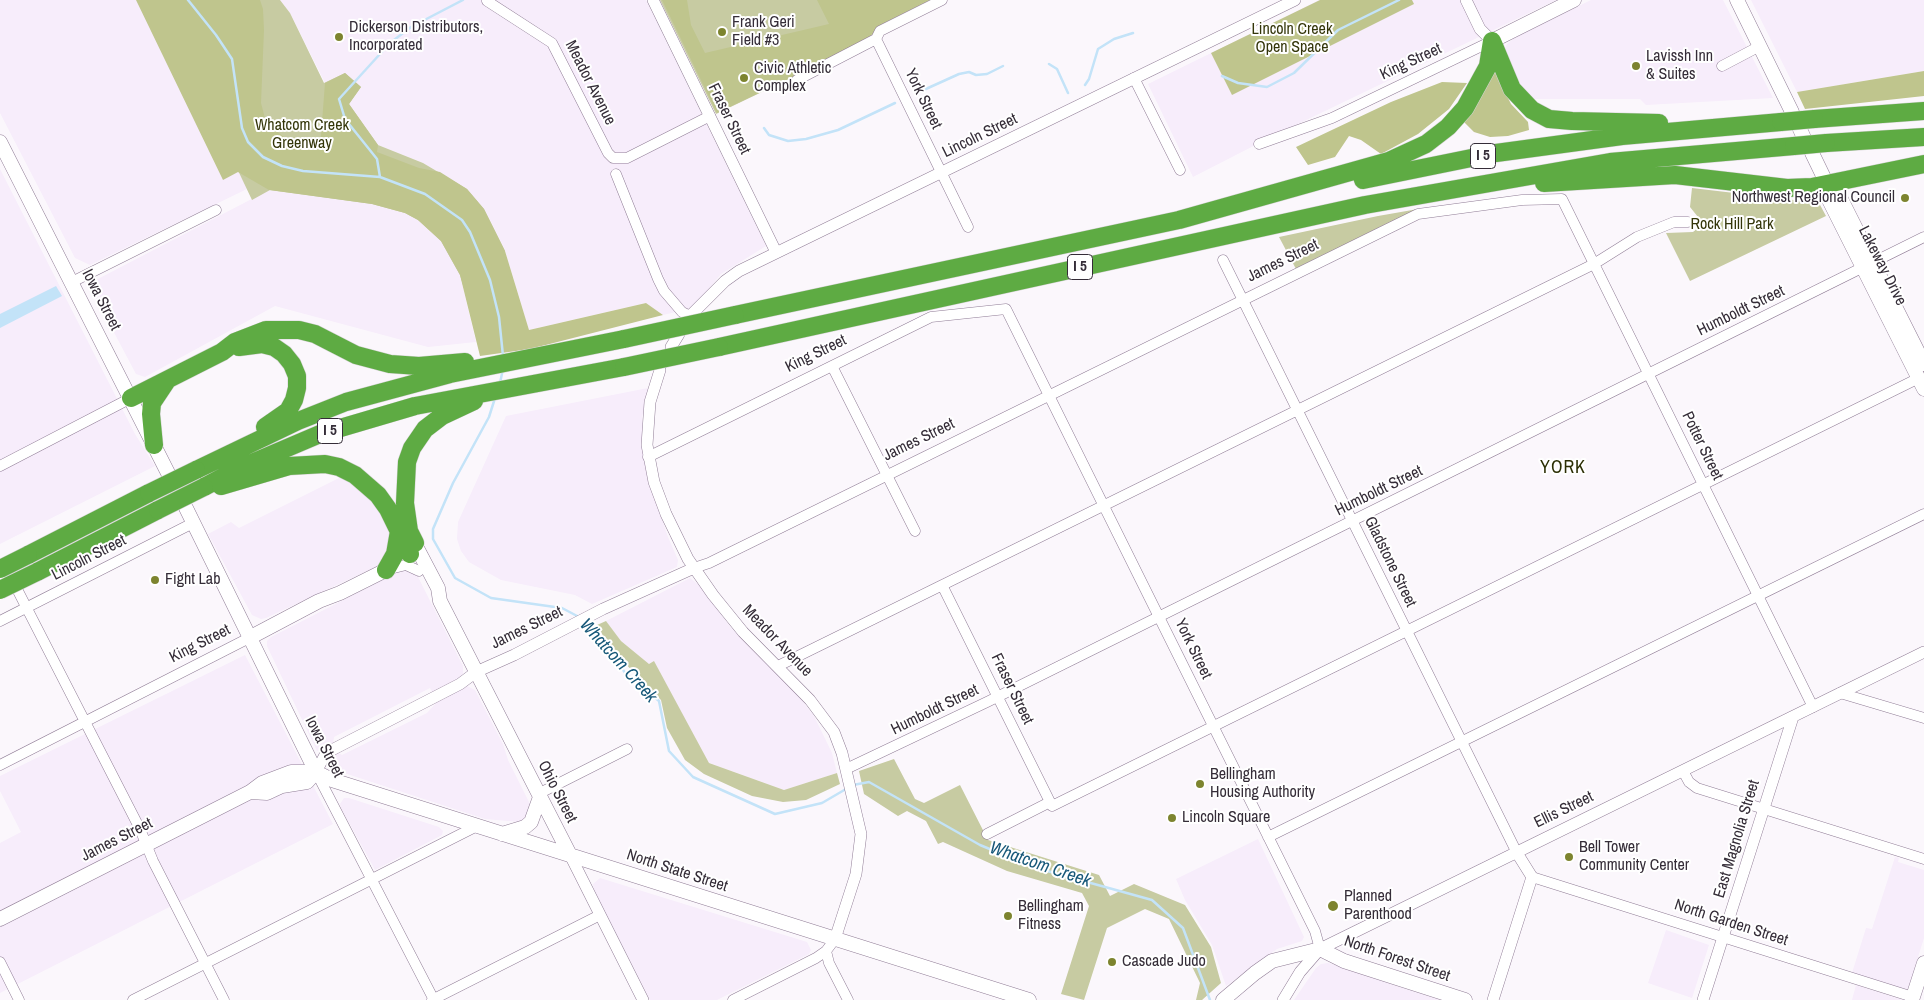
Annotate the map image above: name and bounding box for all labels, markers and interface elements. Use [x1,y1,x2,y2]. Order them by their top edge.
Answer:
place label: Frank Geri Field #3 [732,13,795,51]
place label: Dickerson Distributors, Incorporated [349,18,483,56]
park label: Lincoln Creek Open Space [1252,20,1332,58]
marker: Frank Geri Field #3 [716,26,728,38]
marker: Dickerson Distributors, Incorporated [333,31,345,43]
street label: Meador Avenue [560,37,620,129]
street label: King Street [1377,39,1445,85]
place label: Lavissh Inn & Suites [1646,47,1713,85]
place label: Civic Athletic Complex [754,59,831,97]
marker: Lavissh Inn & Suites [1630,60,1642,72]
street label: York Street [900,66,946,132]
marker: Civic Athletic Complex [738,72,750,84]
street label: Fraser Street [704,80,754,158]
street label: Lincoln Street [939,110,1021,162]
park label: Whatcom Creek Greenway [255,116,349,154]
road number: I 5 [1470,144,1496,168]
place label: Northwest Regional Council [1732,188,1895,208]
marker: Northwest Regional Council [1899,192,1911,204]
park label: Rock Hill Park [1690,215,1774,235]
street label: Lakeway Drive [1854,223,1910,309]
street label: James Street [1244,235,1322,287]
road number: I 5 [1068,254,1092,280]
street label: Iowa Street [77,266,125,334]
street label: Humboldt Street [1694,282,1788,340]
street label: King Street [782,331,850,377]
street label: Potter Street [1677,409,1727,483]
street label: James Street [880,414,958,466]
road number: I 5 [318,418,342,444]
district label: YORK [1540,457,1586,479]
street label: Humboldt Street [1332,462,1426,520]
street label: Gladstone Street [1360,514,1420,610]
street label: Lincoln Street [49,531,129,585]
place label: Fight Lab [165,570,220,590]
marker: Fight Lab [149,574,161,586]
street label: Meador Avenue [738,601,816,681]
street label: James Street [488,602,566,654]
water label: Whatcom Creek [575,614,661,708]
street label: York Street [1170,616,1216,682]
street label: King Street [166,621,234,667]
street label: Fraser Street [987,650,1037,728]
street label: Humboldt Street [888,681,982,739]
street label: Iowa Street [300,713,348,781]
street label: Ohio Street [533,758,581,826]
place label: Bellingham Housing Authority [1210,765,1315,803]
marker: Bellingham Housing Authority [1194,778,1206,790]
street label: East Magnolia Street [1710,778,1764,900]
street label: Ellis Street [1531,787,1597,833]
place label: Lincoln Square [1182,808,1270,828]
marker: Lincoln Square [1166,812,1178,824]
street label: James Street [78,814,156,866]
water label: Whatcom Creek [986,838,1094,892]
place label: Bell Tower Community Center [1579,838,1689,876]
street label: North State Street [624,846,730,896]
marker: Bell Tower Community Center [1563,851,1575,863]
place label: Planned Parenthood [1344,887,1412,925]
street label: North Garden Street [1672,896,1790,950]
place label: Bellingham Fitness [1018,897,1084,935]
marker: Planned Parenthood [1326,899,1340,913]
marker: Bellingham Fitness [1002,910,1014,922]
street label: North Forest Street [1341,932,1453,986]
place label: Cascade Judo [1122,952,1206,972]
marker: Cascade Judo [1106,956,1118,968]

